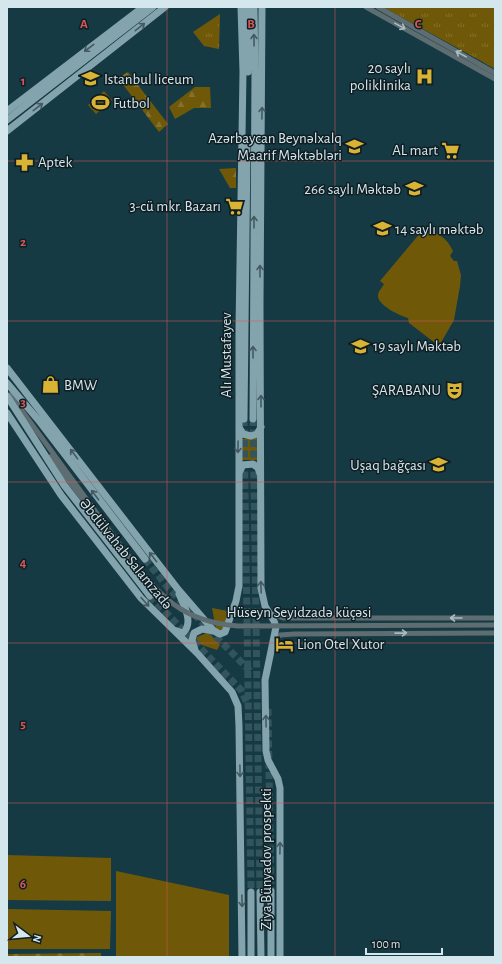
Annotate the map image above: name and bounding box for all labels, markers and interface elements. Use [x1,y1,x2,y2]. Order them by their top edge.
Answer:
text: A [80,18,88,31]
text: B [247,18,255,31]
text: C [415,18,422,31]
one-way arrow [134,22,145,31]
one-way arrow [394,23,406,30]
one-way arrow [250,34,258,47]
one-way arrow [84,43,95,52]
one-way arrow [455,49,467,57]
place label: 20 saylı poliklinika [350,61,411,93]
hospital icon: 20 saylı poliklinika [414,67,434,87]
school or university icon: Istanbul liceum [81,69,101,89]
place label: Istanbul liceum [104,72,194,87]
text: 1 [21,75,25,88]
sports icon: Futbol [90,93,110,113]
place label: Futbol [113,96,150,111]
one-way arrow [32,103,43,111]
one-way arrow [258,107,266,120]
place label: Azərbaycan Beynəlxalq Maarif Məktəbləri [208,131,342,163]
school or university icon: Azərbaycan Beynəlxalq Maarif Məktəbləri [345,137,365,157]
supermarket icon: AL mart [441,140,461,160]
place label: AL mart [392,143,438,158]
pharmacy icon: Aptek [15,152,35,172]
place label: Aptek [38,155,72,170]
school or university icon: 266 saylı Məktəb [404,179,424,199]
place label: 266 saylı Məktəb [304,182,401,197]
supermarket icon: 3-cü mkr. Bazarı [224,196,244,216]
place label: 3-cü mkr. Bazarı [130,199,221,214]
one-way arrow [250,216,258,229]
school or university icon: 14 saylı məktəb [372,219,392,239]
place label: 14 saylı məktəb [395,222,484,237]
text: 2 [20,236,26,249]
one-way arrow [257,265,264,278]
street label: Alı Mustafayev [219,312,234,398]
school or university icon: 19 saylı Məktəb [350,336,370,356]
place label: 19 saylı Məktəb [373,339,461,354]
one-way arrow [249,346,257,359]
shop icon: BMW [41,375,61,395]
place label: BMW [64,378,98,393]
theatre icon: ŞARABANU [444,380,464,400]
place label: ŞARABANU [372,383,441,398]
one-way arrow [257,395,265,408]
text: 3 [20,396,26,409]
one-way arrow [234,440,242,453]
one-way arrow [70,449,78,460]
school or university icon: Uşaq bağçası [429,455,449,475]
place label: Uşaq bağçası [350,458,426,473]
one-way arrow [91,489,100,500]
street label: Əbdülvahab Salamzadə [77,496,175,612]
one-way arrow [149,552,158,563]
text: 4 [20,557,27,570]
one-way arrow [258,581,265,594]
one-way arrow [140,596,149,607]
street label: Hüseyn Seyidzadə küçəsi [227,605,371,620]
one-way arrow [450,614,463,622]
one-way arrow [394,629,407,637]
hotel icon: Lion Otel Xutor [274,634,294,654]
place label: Lion Otel Xutor [297,637,385,652]
one-way arrow [262,715,270,728]
text: 5 [20,718,26,731]
one-way arrow [236,764,244,777]
street label: Ziya Bünyadov prospekti [259,788,274,930]
one-way arrow [276,842,284,855]
text: 6 [20,878,26,891]
one-way arrow [238,894,246,907]
north arrow [8,916,48,956]
scale bar [366,930,442,956]
text: N [31,933,43,944]
text: 100 m [372,938,400,950]

